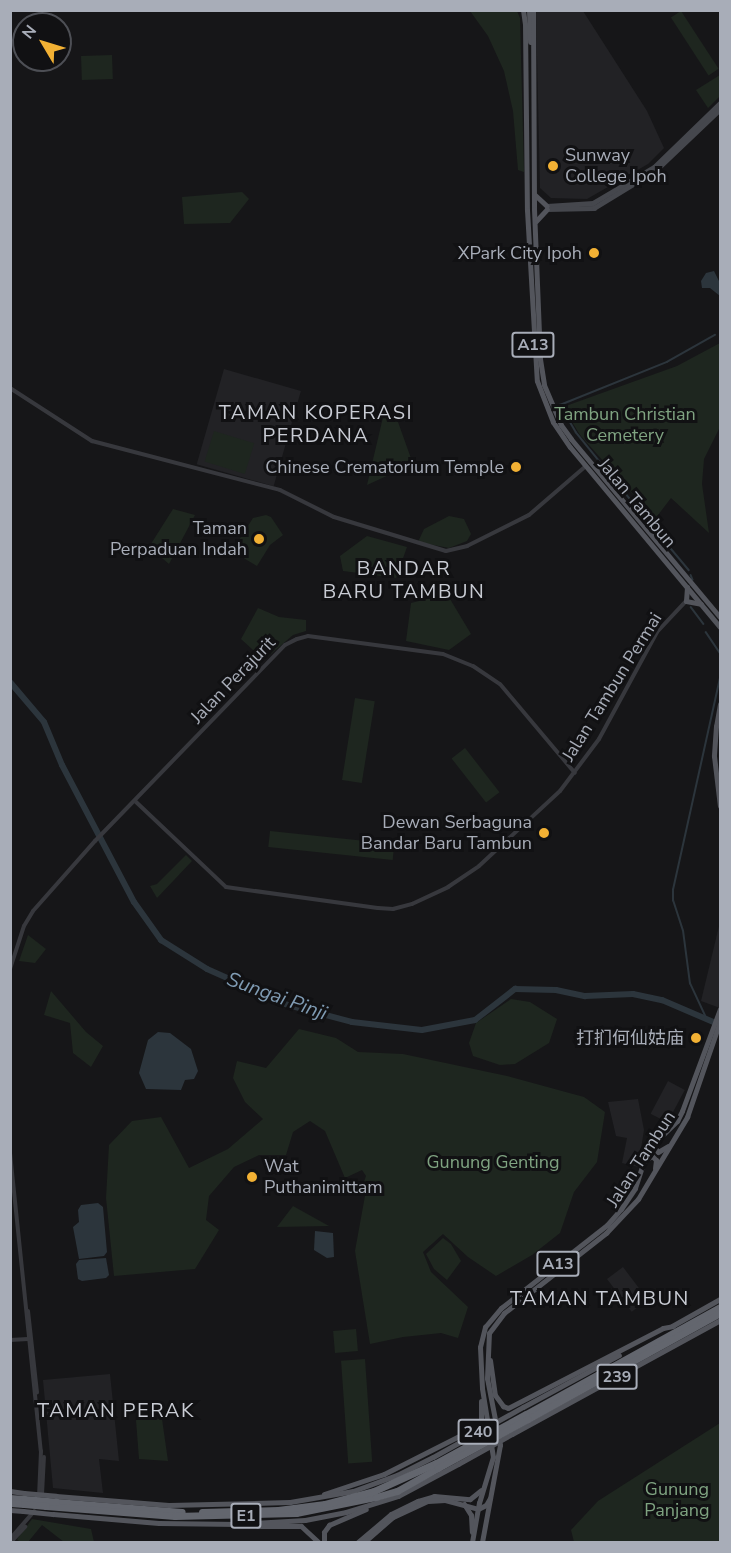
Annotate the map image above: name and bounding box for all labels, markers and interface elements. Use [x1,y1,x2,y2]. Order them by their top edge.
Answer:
north arrow [12,12,72,72]
text: N [17,21,42,44]
place label: Sunway College Ipoh [565,145,667,188]
marker: Sunway College Ipoh [546,159,560,173]
place label: XPark City Ipoh [458,242,582,264]
marker: XPark City Ipoh [587,246,601,260]
road number: A13 [510,332,556,358]
district label: TAMAN KOPERASI PERDANA [219,400,413,447]
park label: Tambun Christian Cemetery [554,404,696,446]
street label: Jalan Tambun [593,454,681,552]
place label: Chinese Crematorium Temple [265,456,504,478]
marker: Chinese Crematorium Temple [509,460,523,474]
place label: Taman Perpaduan Indah [110,518,247,560]
marker: Taman Perpaduan Indah [252,532,266,546]
district label: BANDAR BARU TAMBUN [323,557,485,604]
street label: Jalan Tambun Permai [558,609,666,765]
street label: Jalan Perajurit [186,632,280,728]
place label: Dewan Serbaguna Bandar Baru Tambun [361,812,532,854]
marker: Dewan Serbaguna Bandar Baru Tambun [537,826,551,840]
water label: Sungai Pinji [224,967,330,1025]
place label: 打扪何仙姑庙 [576,1027,684,1049]
marker: 打扪何仙姑庙 [689,1031,703,1045]
street label: Jalan Tambun [602,1107,680,1211]
park label: Gunung Genting [426,1151,560,1173]
place label: Wat Puthanimittam [264,1156,383,1198]
marker: Wat Puthanimittam [245,1170,259,1184]
road number: A13 [536,1251,580,1277]
district label: TAMAN TAMBUN [510,1286,690,1310]
road number: 239 [596,1364,638,1390]
district label: TAMAN PERAK [37,1398,195,1422]
road number: 240 [457,1419,499,1445]
park label: Gunung Panjang [644,1479,710,1522]
road number: E1 [230,1503,262,1529]

